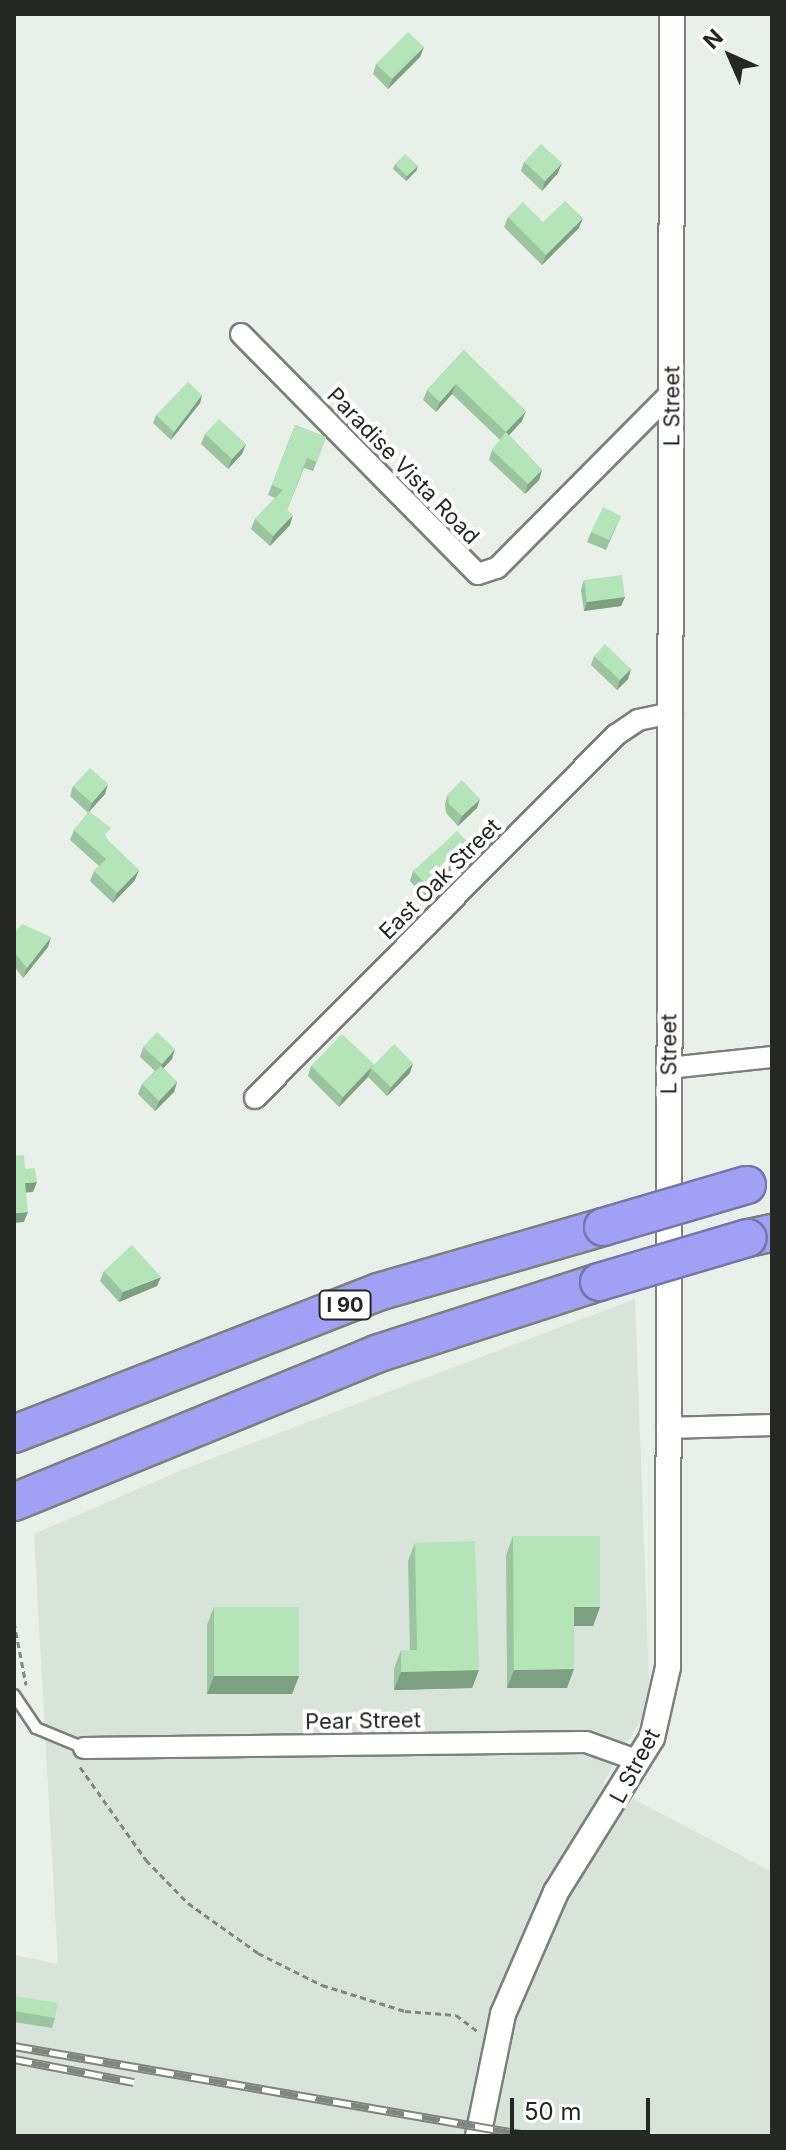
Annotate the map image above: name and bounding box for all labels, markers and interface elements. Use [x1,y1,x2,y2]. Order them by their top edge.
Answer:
north arrow [690,16,770,96]
text: N [698,24,728,54]
street label: L Street [659,366,685,446]
street label: Paradise Vista Road [321,382,485,550]
street label: East Oak Street [374,813,506,945]
street label: L Street [656,1014,682,1094]
road number: I 90 [317,1289,373,1321]
street label: Pear Street [305,1707,421,1735]
street label: L Street [604,1724,666,1808]
scale bar [514,2082,654,2132]
text: 50 m [524,2097,582,2126]

